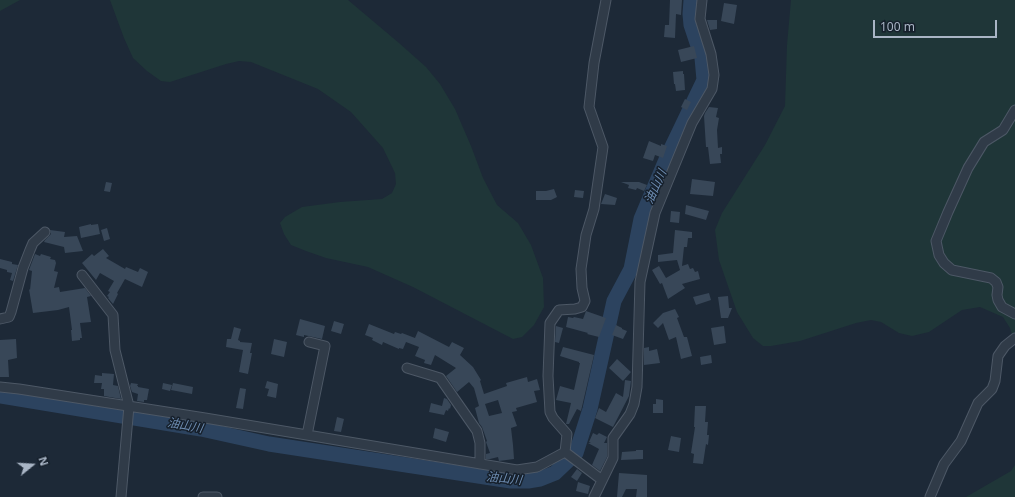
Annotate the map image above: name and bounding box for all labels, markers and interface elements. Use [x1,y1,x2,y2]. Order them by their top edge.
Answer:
scale bar [875,12,999,38]
text: 100 m [880,18,915,35]
water label: 油山川 [642,168,670,206]
water label: 油山川 [166,416,204,436]
north arrow [12,445,52,485]
text: N [35,455,52,468]
water label: 油山川 [485,470,523,488]

